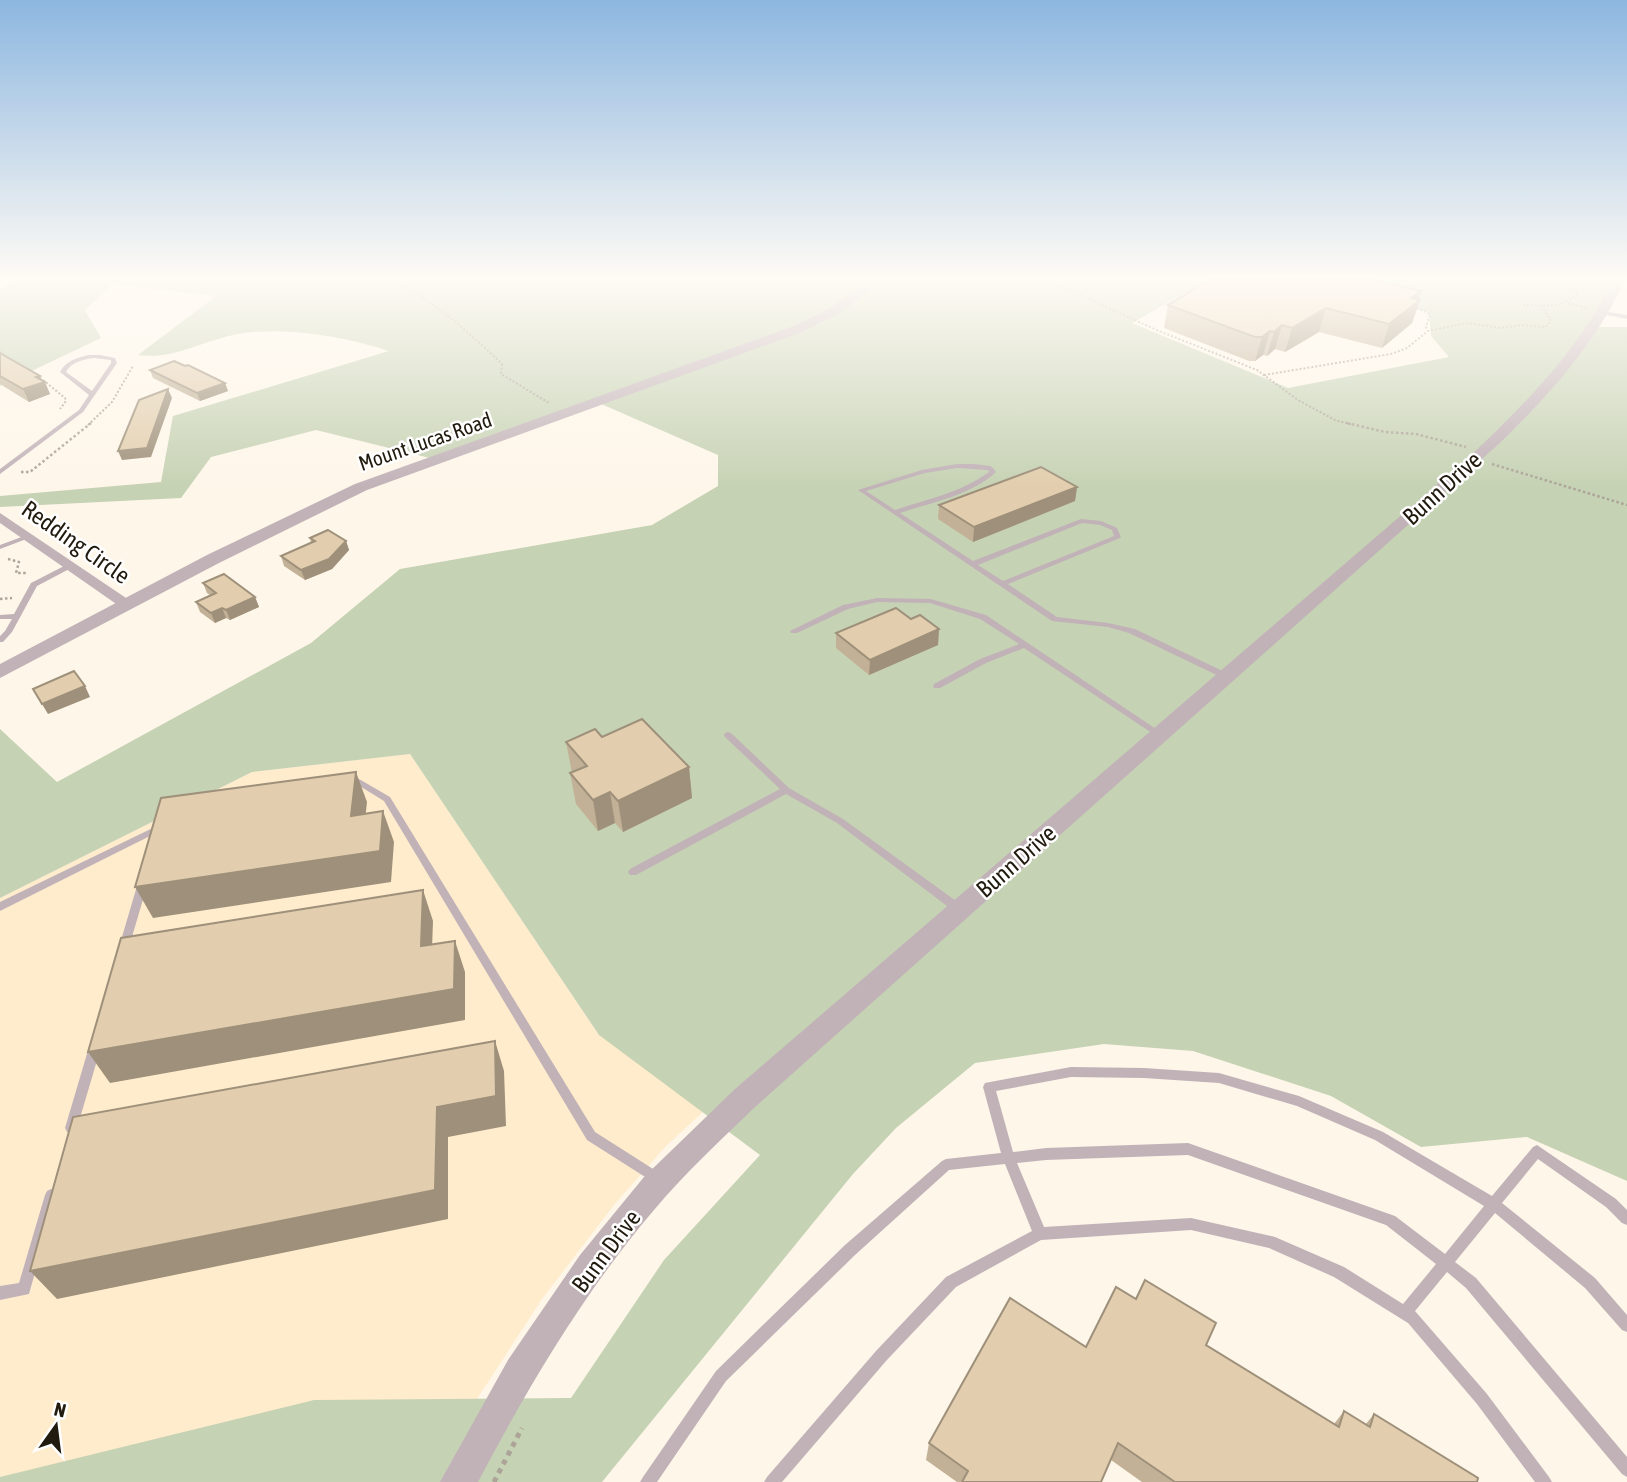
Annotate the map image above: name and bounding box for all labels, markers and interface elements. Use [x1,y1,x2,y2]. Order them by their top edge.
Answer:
street label: Mount Lucas Road [355,407,495,475]
street label: Bunn Drive [1397,446,1487,530]
street label: Redding Circle [17,495,135,589]
street label: Bunn Drive [971,819,1061,903]
street label: Bunn Drive [566,1204,646,1298]
north arrow [21,1391,91,1461]
text: N [52,1397,68,1422]

